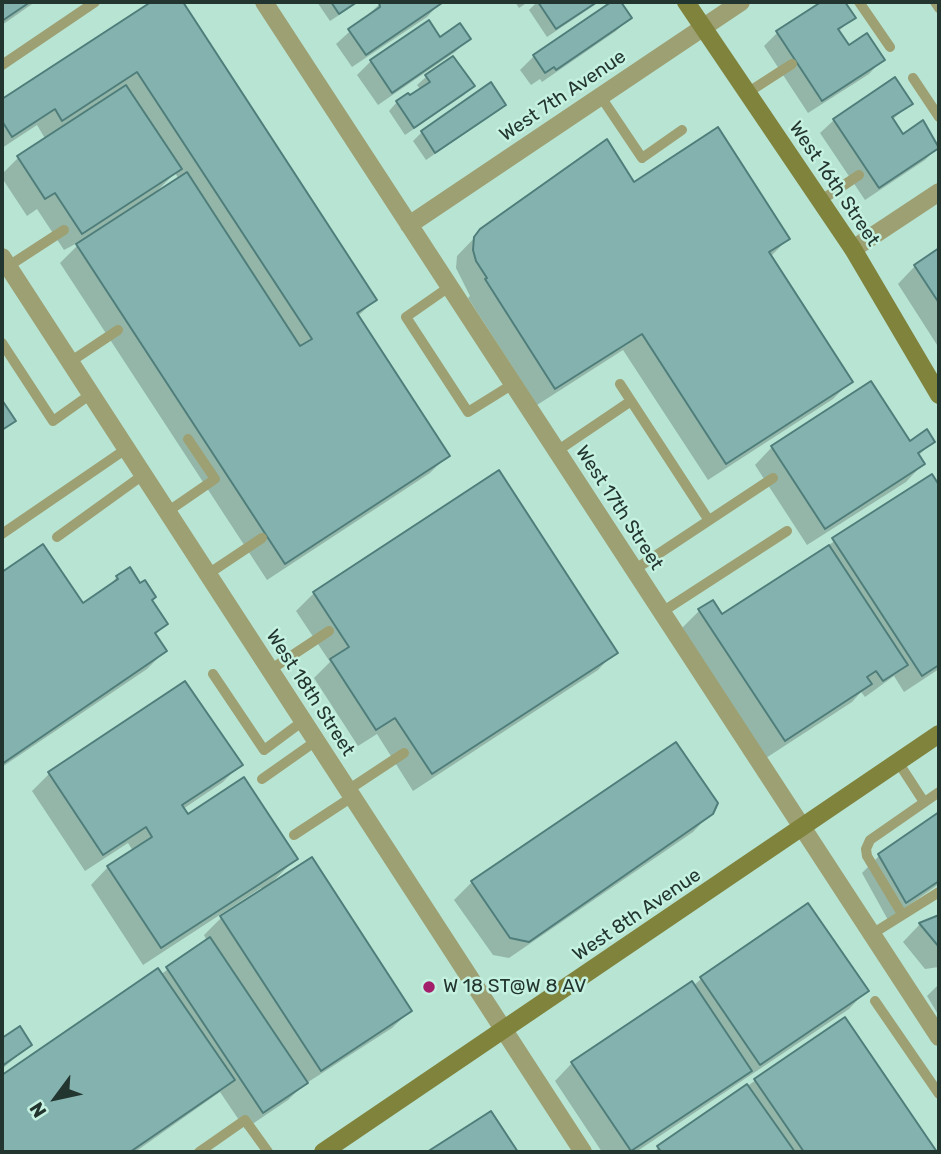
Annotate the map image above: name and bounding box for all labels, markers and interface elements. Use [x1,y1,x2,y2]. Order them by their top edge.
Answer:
street label: West 7th Avenue [496,45,630,147]
street label: West 16th Street [784,117,884,251]
street label: West 17th Street [570,442,668,574]
street label: West 18th Street [261,626,359,760]
street label: West 8th Avenue [569,864,705,966]
place label: W 18 ST@W 8 AV [443,976,586,998]
marker: W 18 ST@W 8 AV [421,979,437,995]
north arrow [21,1063,91,1133]
text: N [25,1098,51,1122]

